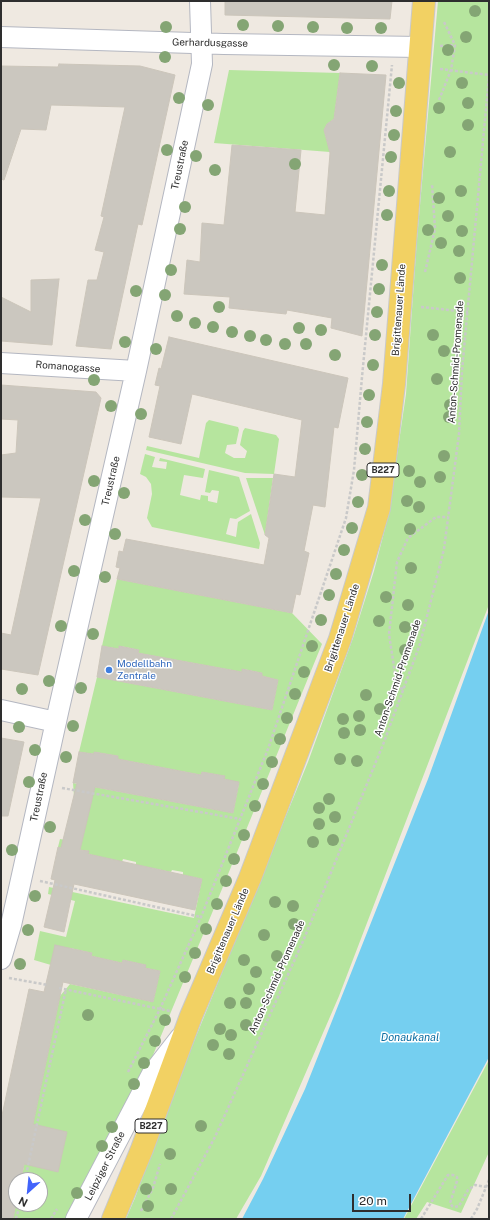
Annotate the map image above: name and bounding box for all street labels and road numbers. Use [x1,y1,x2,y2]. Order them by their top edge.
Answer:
street label: Gerhardusgasse [172,36,248,50]
street label: Treustraße [169,139,191,191]
street label: Brigittenauer Lände [390,264,408,356]
street label: Anton-Schmid-Promenade [446,300,466,424]
street label: Romanogasse [35,359,101,375]
street label: Treustraße [99,455,123,507]
road number: B227 [367,463,399,477]
street label: Brigittenauer Lände [322,582,362,674]
street label: Anton-Schmid-Promenade [372,618,424,738]
street label: Treustraße [28,771,50,823]
street label: Brigittenauer Lände [204,886,252,976]
street label: Anton-Schmid-Promenade [246,918,308,1036]
road number: B227 [135,1119,167,1133]
street label: Leipziger Straße [82,1129,128,1203]

